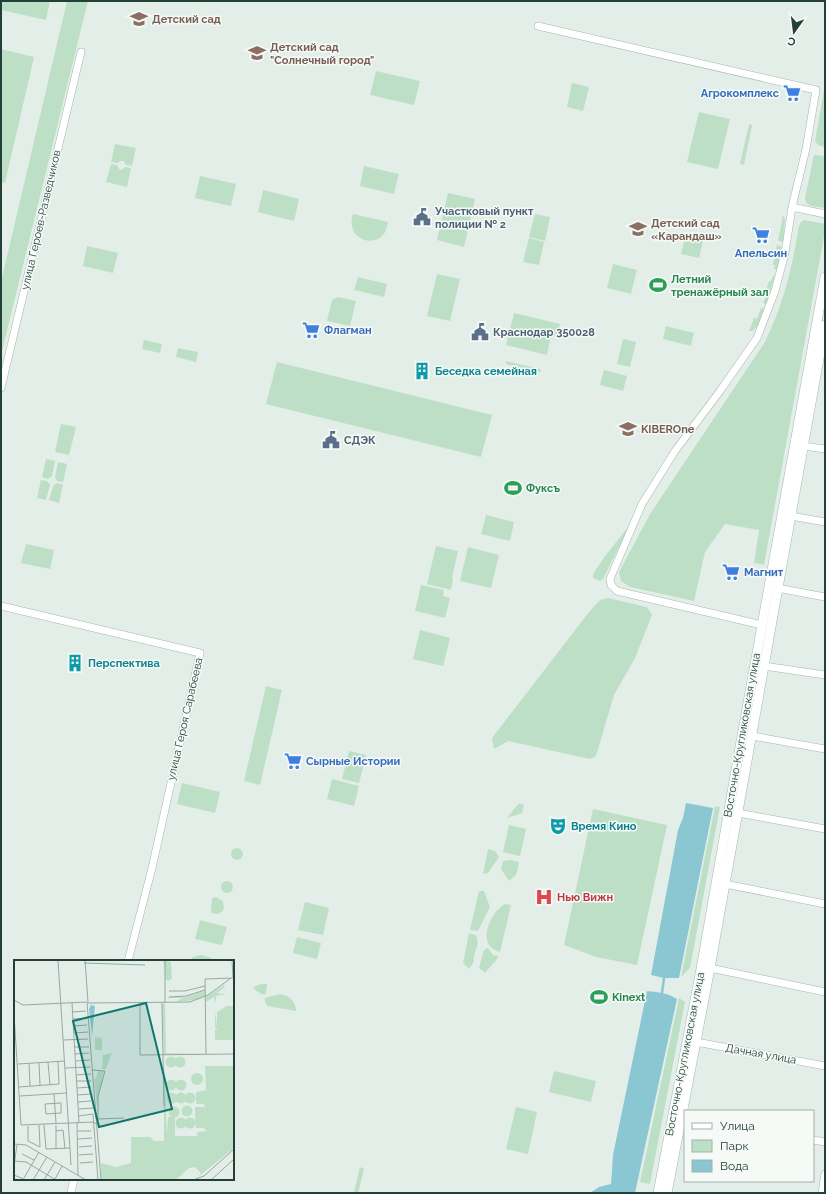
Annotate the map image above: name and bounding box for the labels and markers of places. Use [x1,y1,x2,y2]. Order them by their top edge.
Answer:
school or university icon: Детский сад [129,9,149,29]
place label: Детский сад [152,13,221,26]
place label: Детский сад "Солнечный город" [270,41,374,67]
school or university icon: Детский сад "Солнечный город" [247,43,267,63]
supermarket icon: Агрокомплекс [782,83,802,103]
place label: Агрокомплекс [701,87,779,100]
place label: Участковый пункт полиции № 2 [434,205,534,231]
public building icon: Участковый пункт полиции № 2 [412,207,432,227]
place label: Детский сад «Карандаш» [651,217,722,243]
school or university icon: Детский сад «Карандаш» [628,219,648,239]
supermarket icon: Апельсин [751,225,771,245]
place label: Апельсин [735,247,787,260]
place label: Летний тренажёрный зал [671,273,769,299]
sports icon: Летний тренажёрный зал [648,275,668,295]
supermarket icon: Флагман [301,320,321,340]
public building icon: Краснодар 350028 [470,322,490,342]
place label: Флагман [324,324,372,337]
place label: Краснодар 350028 [493,326,595,339]
building icon: Беседка семейная [412,361,432,381]
place label: Беседка семейная [435,365,537,378]
school or university icon: KIBEROne [618,419,638,439]
place label: KIBEROne [641,423,695,436]
public building icon: СДЭК [321,430,341,450]
place label: СДЭК [344,434,376,447]
sports icon: Фуксъ [503,478,523,498]
place label: Фуксъ [526,482,560,495]
supermarket icon: Магнит [721,562,741,582]
place label: Магнит [744,566,784,579]
building icon: Перспектива [65,653,85,673]
place label: Перспектива [88,657,160,670]
supermarket icon: Сырные Истории [283,751,303,771]
place label: Сырные Истории [306,755,401,768]
theatre icon: Время Кино [548,816,568,836]
place label: Время Кино [571,820,637,833]
hospital icon: Нью Вижн [534,887,554,907]
place label: Нью Вижн [557,891,613,904]
sports icon: Kinext [589,987,609,1007]
place label: Kinext [612,991,646,1004]

